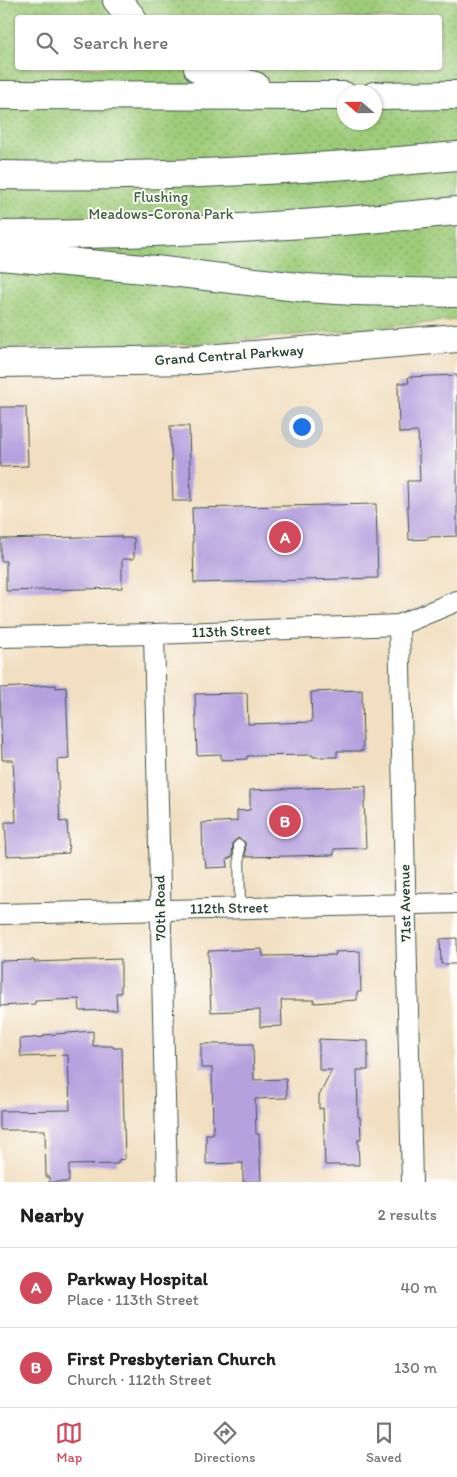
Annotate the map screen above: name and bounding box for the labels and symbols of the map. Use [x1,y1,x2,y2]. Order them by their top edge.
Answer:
north arrow [337,85,382,130]
park label: Flushing Meadows-Corona Park [89,188,234,223]
street label: Grand Central Parkway [154,341,304,369]
your location [289,414,315,440]
pin: A [269,518,301,556]
street label: 113th Street [191,621,271,641]
pin: B [269,802,301,840]
street label: 71st Avenue [395,864,415,942]
street label: 70th Road [150,875,170,941]
street label: 112th Street [190,898,269,918]

